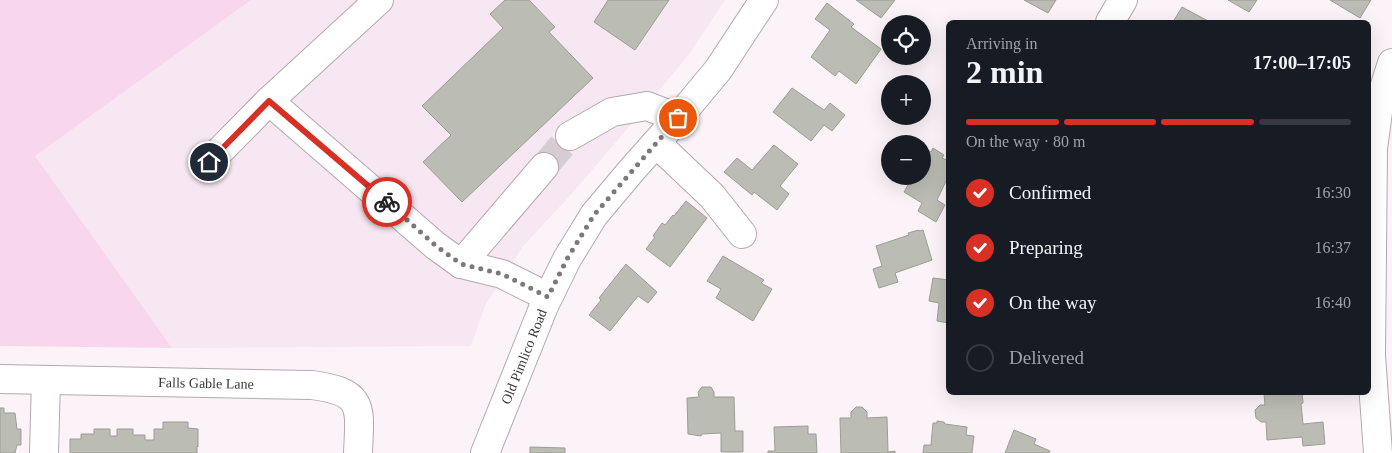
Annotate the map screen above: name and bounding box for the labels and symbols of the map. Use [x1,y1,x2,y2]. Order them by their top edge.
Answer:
pin [657,97,699,139]
pin [188,141,230,183]
courier [362,177,412,227]
street label: Old Pimlico Road [498,307,550,406]
street label: Falls Gable Lane [158,375,254,391]

